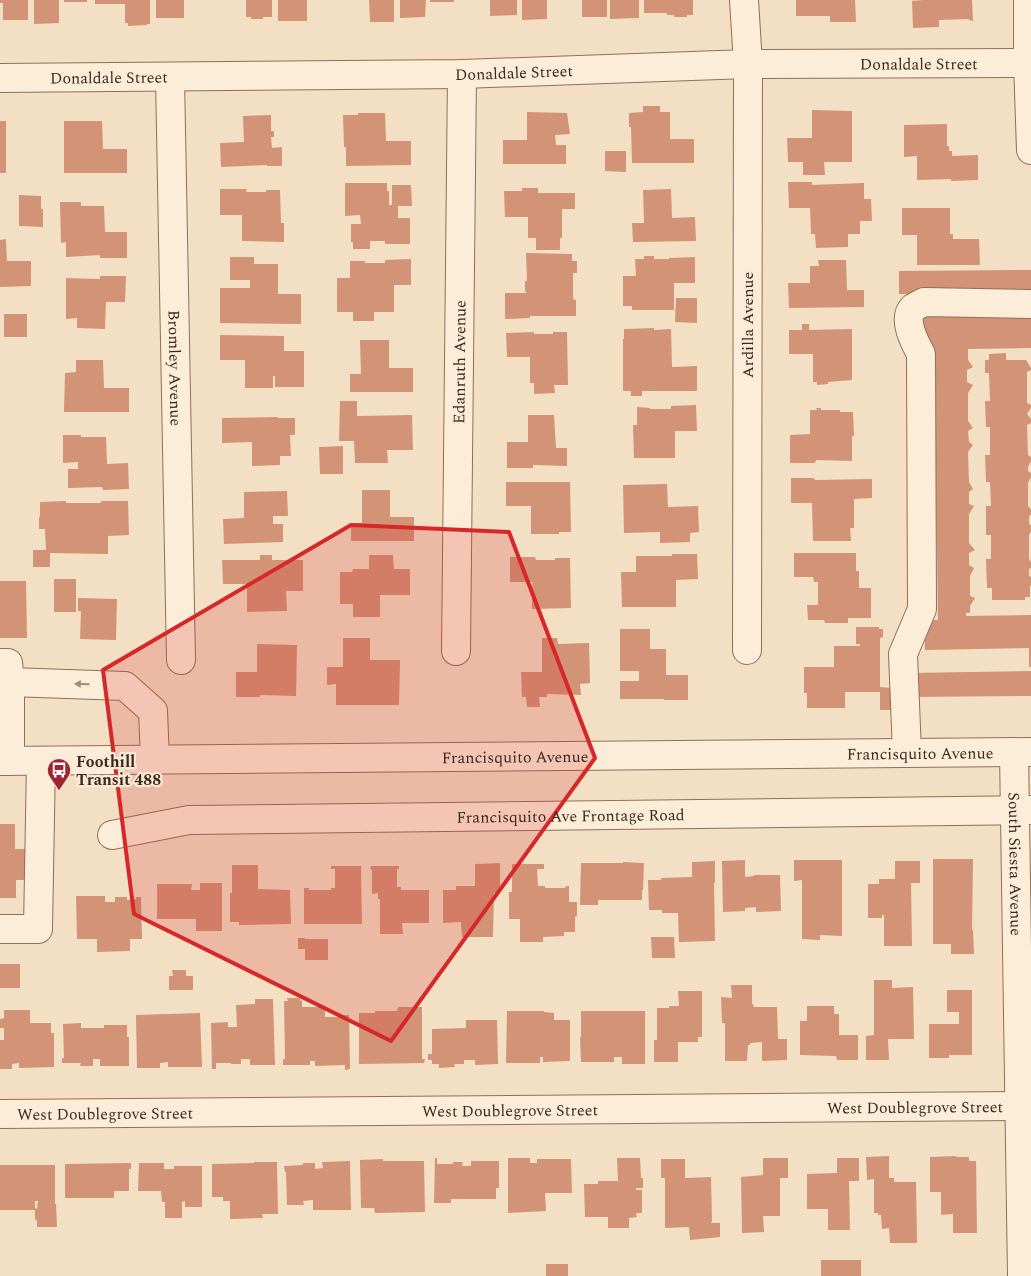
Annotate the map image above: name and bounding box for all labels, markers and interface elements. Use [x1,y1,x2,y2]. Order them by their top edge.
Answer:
street label: Donaldale Street [860,52,978,77]
street label: Donaldale Street [455,59,574,87]
street label: Donaldale Street [50,66,168,91]
street label: Ardilla Avenue [736,272,760,378]
street label: Edanruth Avenue [447,300,473,424]
street label: Bromley Avenue [161,310,188,426]
one-way arrow [74,680,90,688]
street label: Francisquito Avenue [846,741,993,767]
street label: Francisquito Avenue [442,745,588,770]
place label: Foothill Transit 488 [76,750,161,792]
bus stop icon: Foothill Transit 488 [46,757,72,791]
street label: South Siesta Avenue [1002,792,1028,936]
street label: Francisquito Ave Frontage Road [456,803,685,830]
street label: West Doublegrove Street [827,1095,1003,1121]
street label: West Doublegrove Street [422,1098,598,1124]
street label: West Doublegrove Street [17,1101,193,1127]

